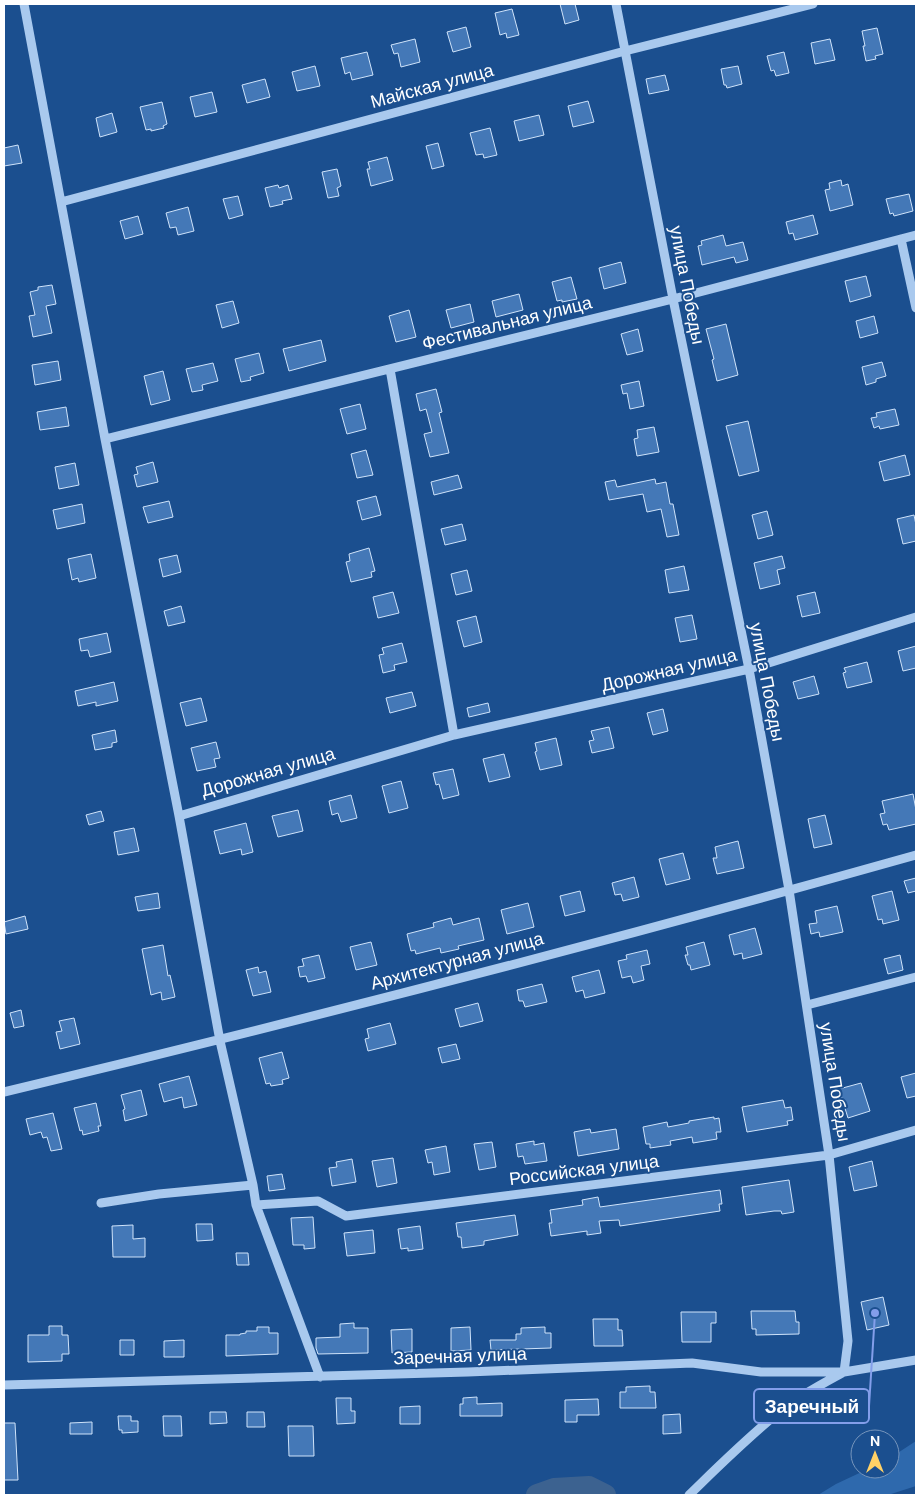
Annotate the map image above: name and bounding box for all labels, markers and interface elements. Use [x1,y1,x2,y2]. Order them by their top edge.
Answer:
street label: Майская улица [368,58,497,114]
street label: улица Победы [664,224,710,346]
street label: Фестивальная улица [420,290,595,356]
street label: улица Победы [744,621,790,743]
street label: Дорожная улица [599,643,740,697]
street label: Дорожная улица [198,741,339,803]
street label: Архитектурная улица [368,926,547,996]
street label: улица Победы [814,1021,856,1143]
street label: Российская улица [508,1149,661,1191]
street label: Заречная улица [393,1342,528,1370]
callout: Заречный [754,1389,869,1423]
text: Заречный [765,1394,859,1419]
north arrow [850,1429,900,1479]
text: N [870,1432,880,1450]

